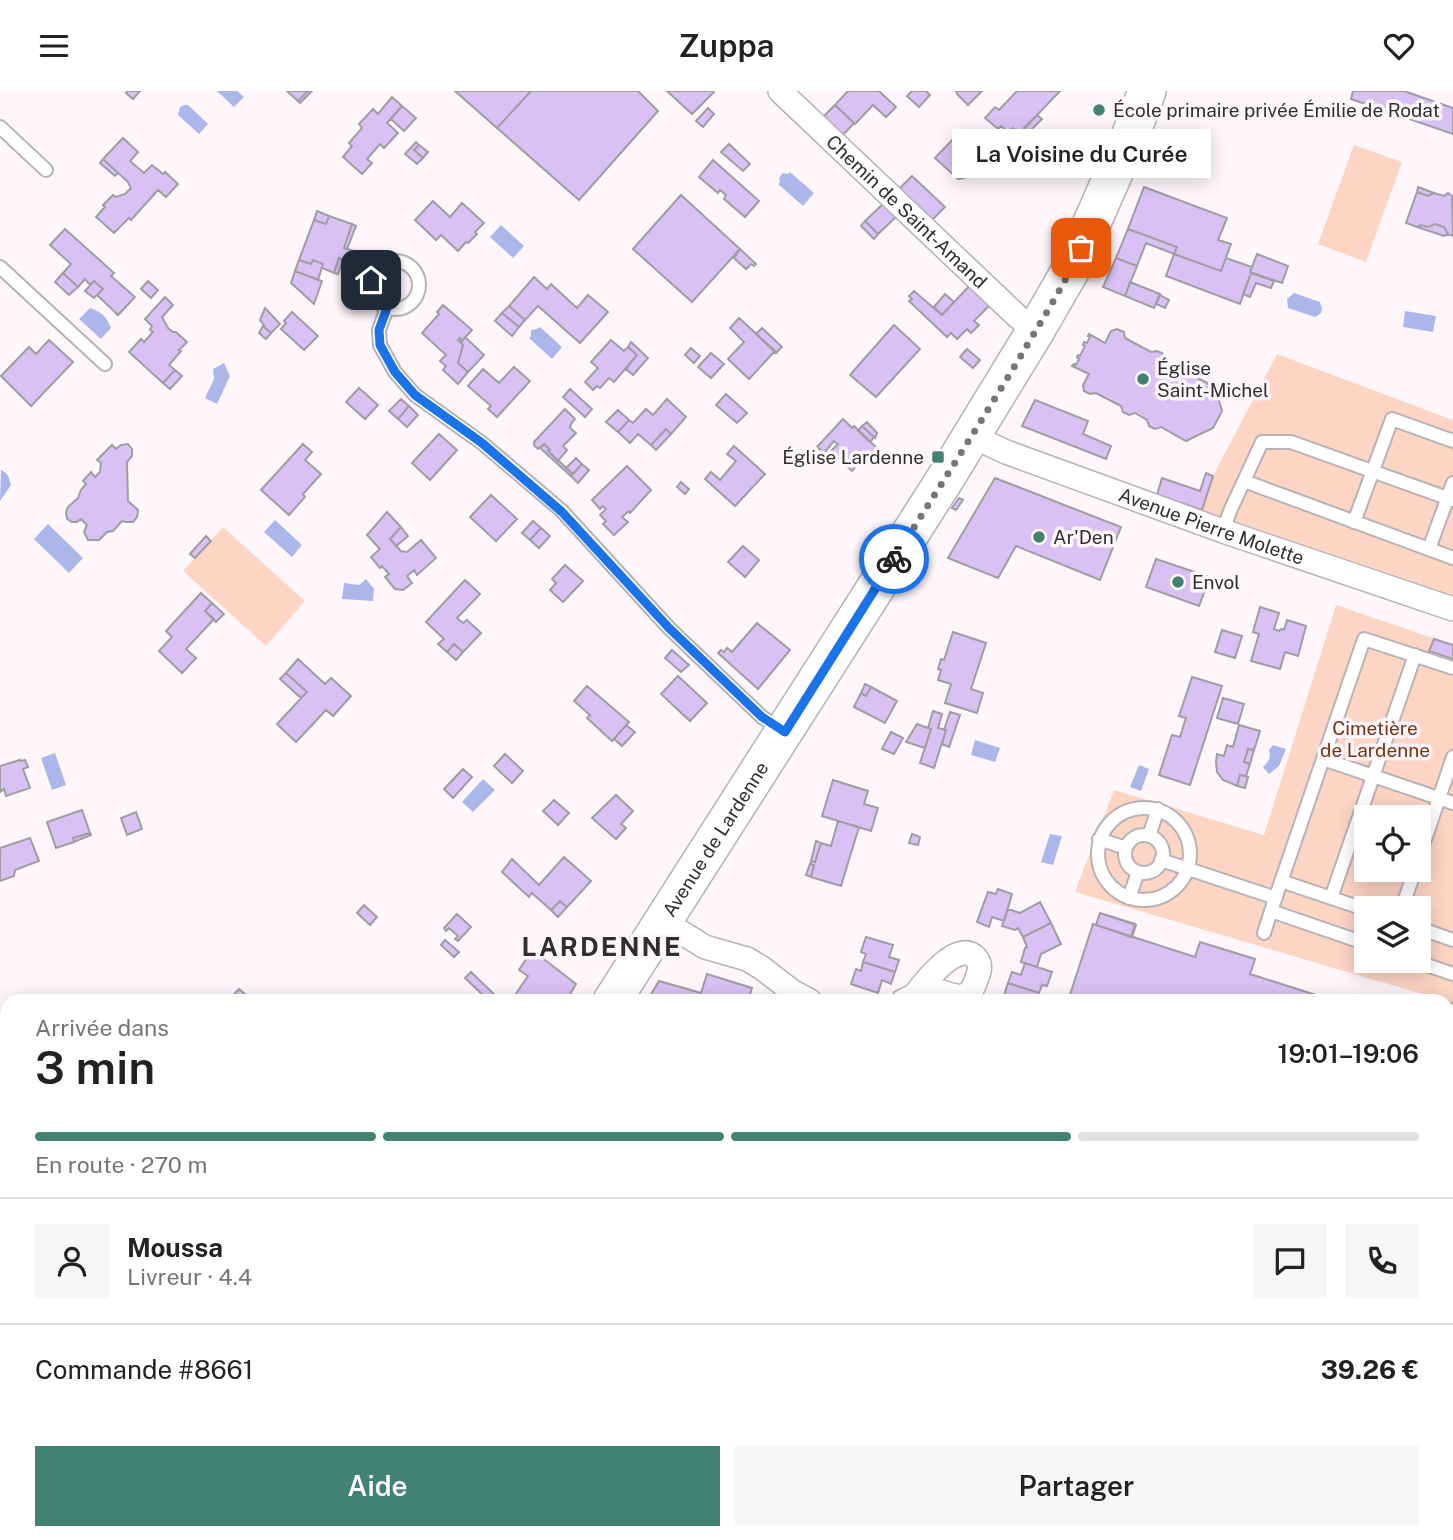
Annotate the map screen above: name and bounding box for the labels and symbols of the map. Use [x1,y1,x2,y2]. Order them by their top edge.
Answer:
place label: École primaire privée Émilie de Rodat [1113,99,1440,121]
marker: École primaire privée Émilie de Rodat [1091,102,1107,118]
callout: La Voisine du Curée [951,129,1210,178]
street label: Chemin de Saint-Amand [822,130,992,293]
pin [1051,218,1111,278]
pin [341,250,401,310]
place label: Église Saint-Michel [1157,357,1269,401]
marker: Église Saint-Michel [1135,371,1151,387]
place label: Église Lardenne [782,446,924,468]
marker: Église Lardenne [930,449,946,465]
street label: Avenue Pierre Molette [1116,483,1307,569]
courier [859,524,929,594]
place label: Ar'Den [1053,526,1114,548]
marker: Ar'Den [1031,529,1047,545]
place label: Envol [1192,571,1240,593]
marker: Envol [1170,574,1186,590]
park label: Cimetière de Lardenne [1320,717,1430,761]
street label: Avenue de Lardenne [658,758,773,921]
district label: LARDENNE [522,931,682,962]

